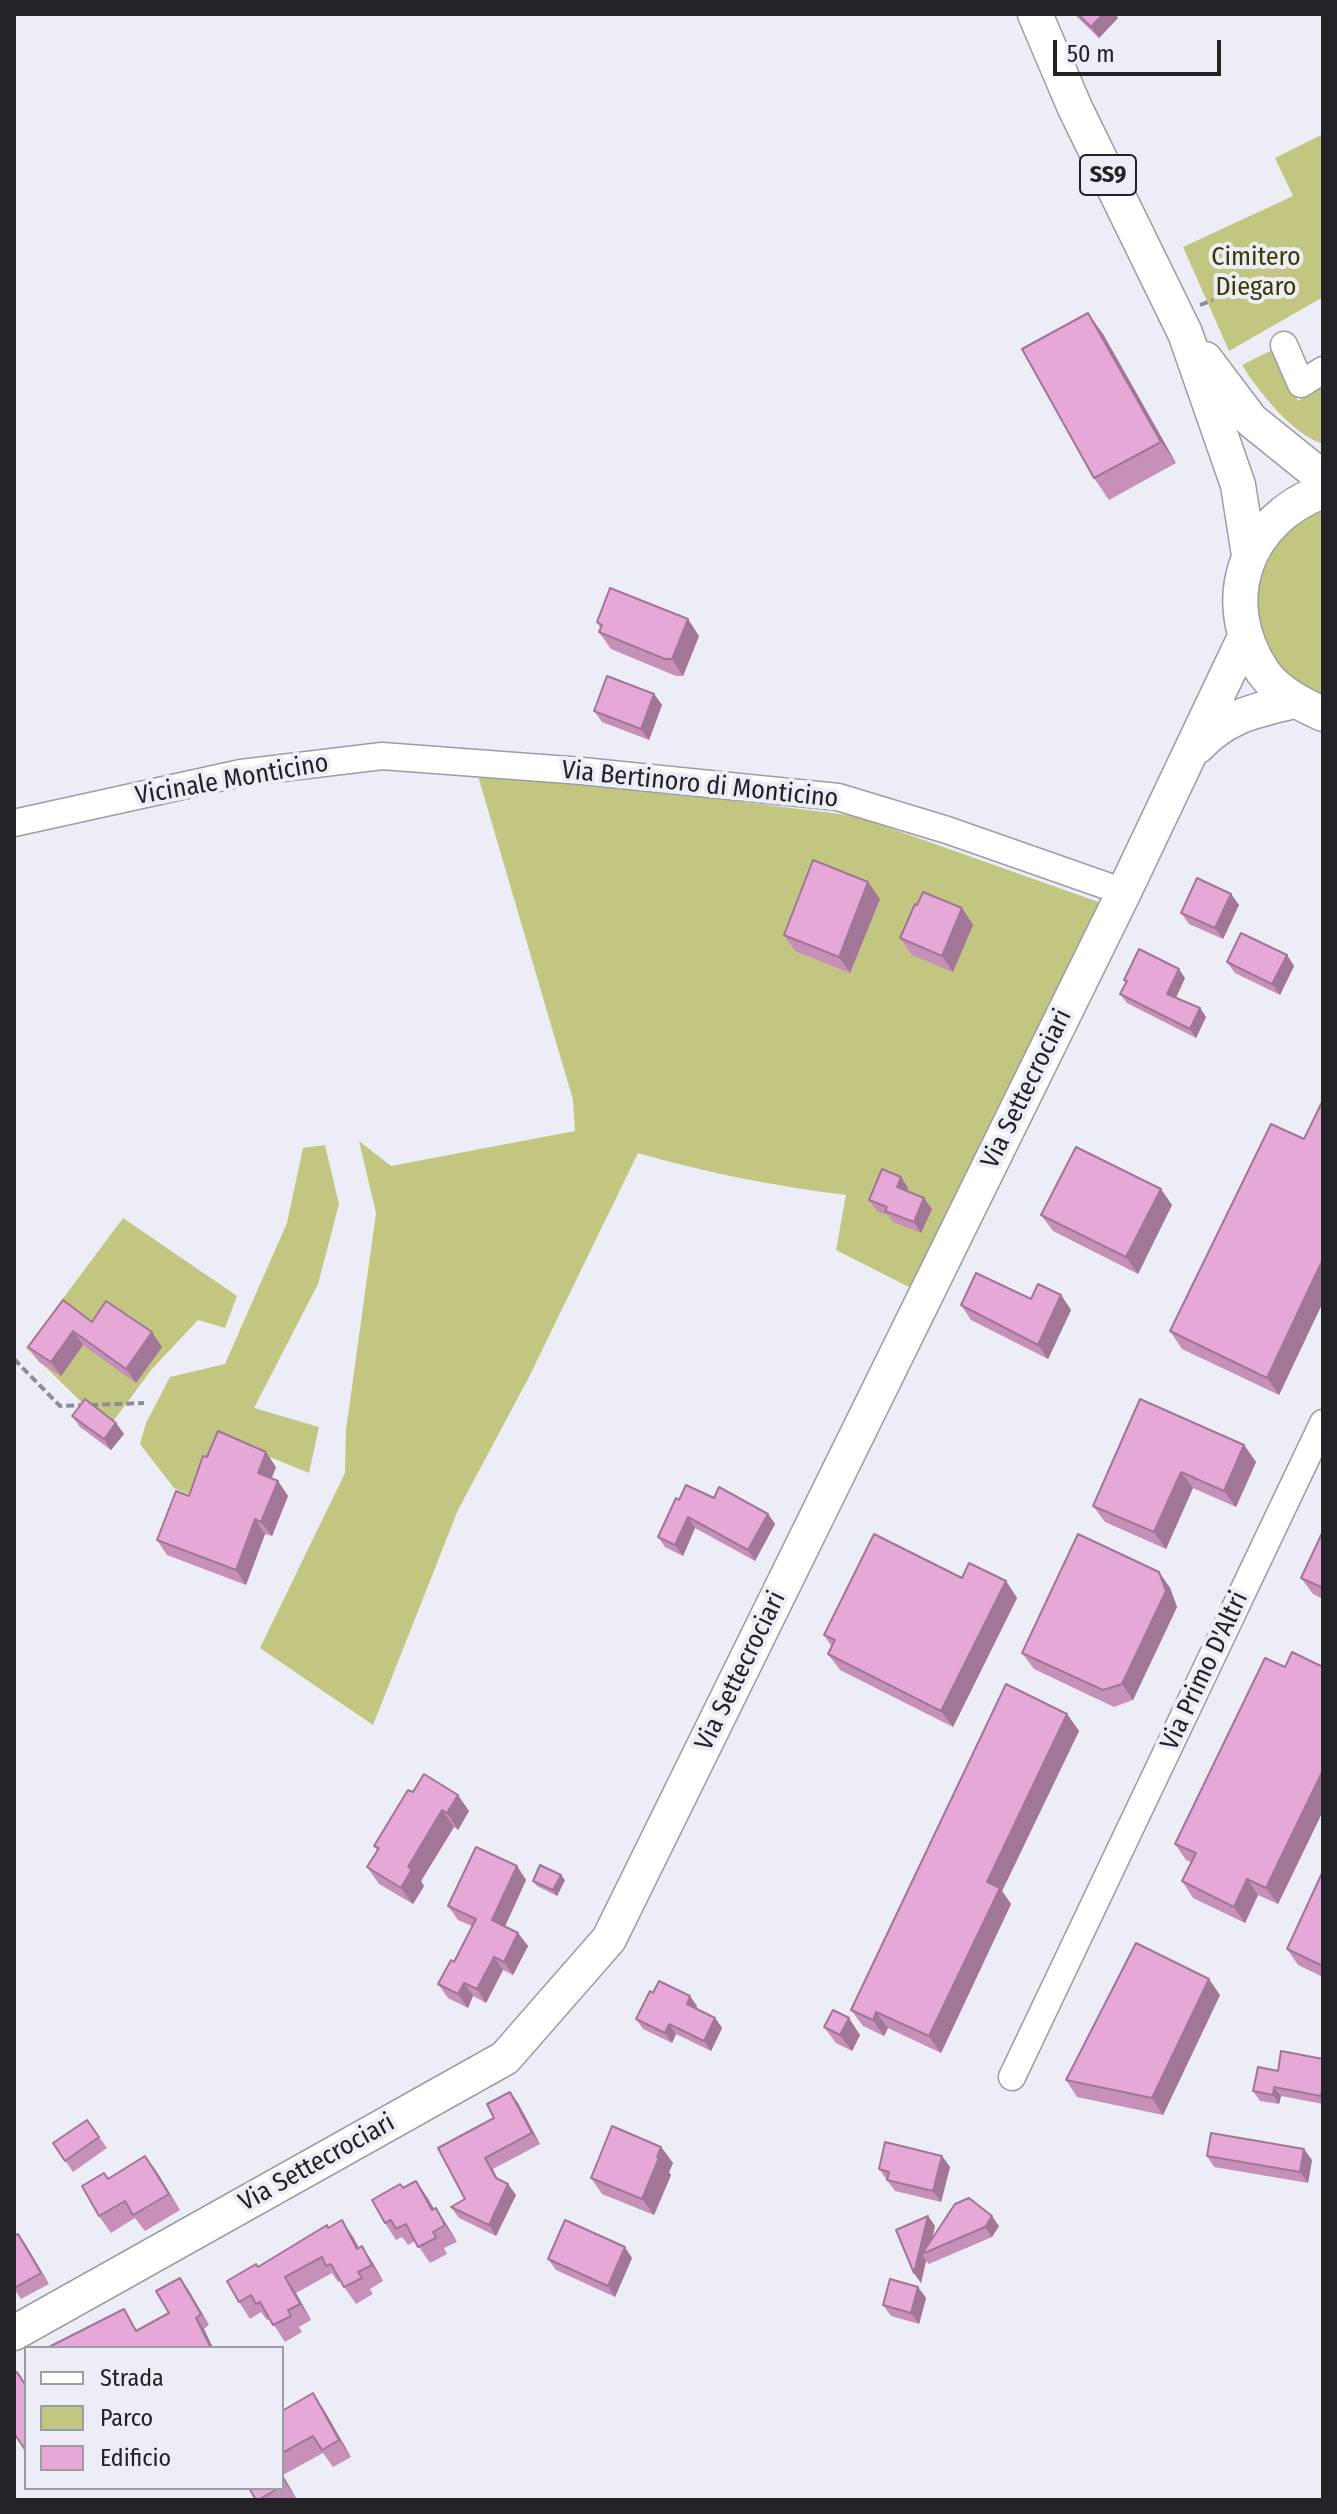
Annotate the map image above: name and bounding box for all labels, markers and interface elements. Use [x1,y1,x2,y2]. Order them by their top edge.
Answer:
scale bar [1057,24,1225,74]
text: 50 m [1067,40,1115,68]
road number: SS9 [1080,155,1136,195]
park label: Cimitero Diegaro [1211,242,1301,304]
street label: Vicinale Monticino [133,748,331,812]
street label: Via Bertinoro di Monticino [560,755,840,815]
street label: Via Settecrociari [975,1004,1079,1174]
street label: Via Settecrociari [689,1586,793,1756]
street label: Via Primo D'Altri [1155,1587,1255,1755]
street label: Via Settecrociari [234,2107,400,2219]
legend [24,2346,284,2490]
text: Strada [100,2364,164,2392]
text: Parco [100,2404,153,2432]
text: Edificio [100,2444,171,2472]

